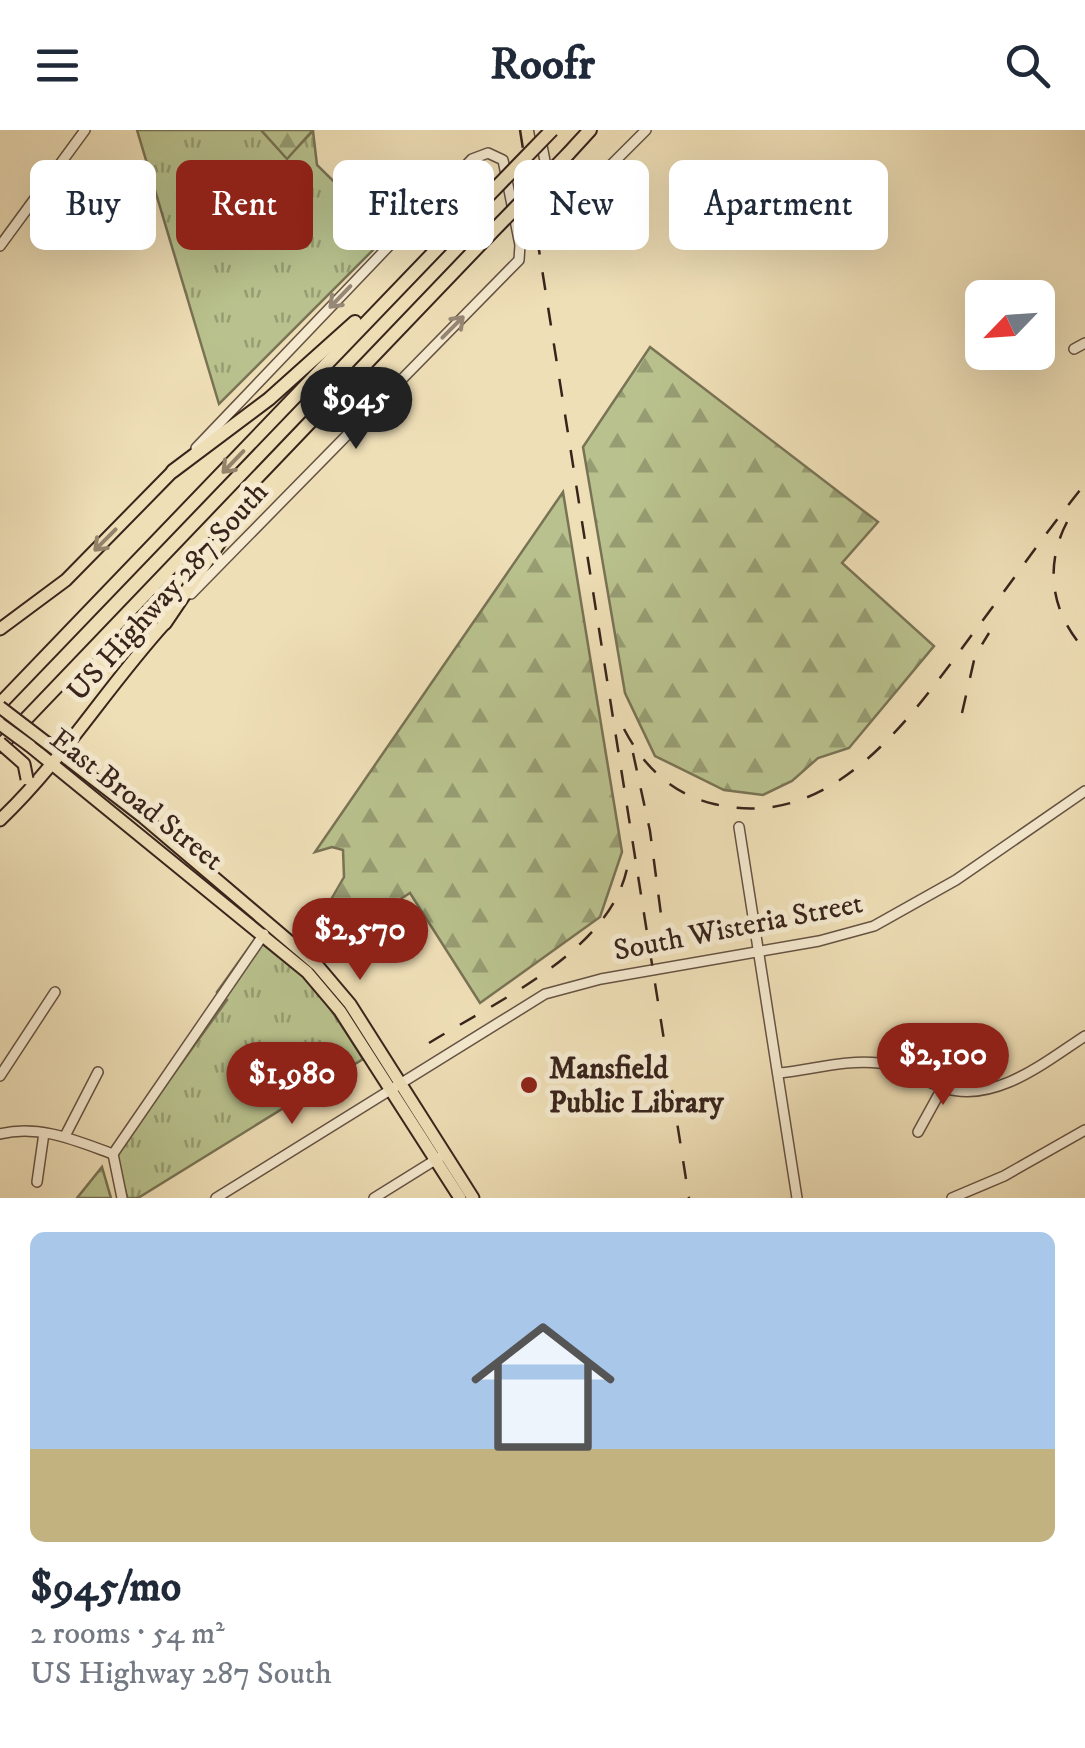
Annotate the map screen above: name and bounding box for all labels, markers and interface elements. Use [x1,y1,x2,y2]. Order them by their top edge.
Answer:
text: Roofr [490,37,595,93]
icon: menu [30,38,85,93]
icon: search [1000,38,1055,93]
chip: Buy [30,160,156,250]
chip: Rent [176,160,313,250]
chip: Filters [333,160,494,250]
chip: New [514,160,649,250]
chip: Apartment [669,160,888,250]
north arrow [965,280,1055,370]
map controls [965,280,1055,370]
one-way arrow [329,284,352,309]
one-way arrow [440,316,464,340]
pin: $945 [297,367,415,452]
text: $945 [322,379,390,419]
one-way arrow [222,449,245,474]
street label: US Highway 287 South [60,474,277,710]
one-way arrow [93,528,117,552]
street label: East Broad Street [42,721,230,879]
street label: South Wisteria Street [611,885,866,970]
pin: $2,570 [279,898,441,983]
text: $2,570 [314,910,406,950]
pin: $2,100 [862,1023,1024,1108]
text: $2,100 [899,1035,987,1075]
pin: $1,980 [211,1042,373,1127]
place label: Mansfield Public Library [549,1051,724,1122]
text: $1,980 [248,1054,336,1094]
marker: Mansfield Public Library [518,1074,540,1096]
icon: home [453,1297,633,1477]
text: $945/mo [30,1562,181,1614]
text: 2 rooms · 54 m² [30,1614,225,1654]
text: US Highway 287 South [30,1654,332,1694]

